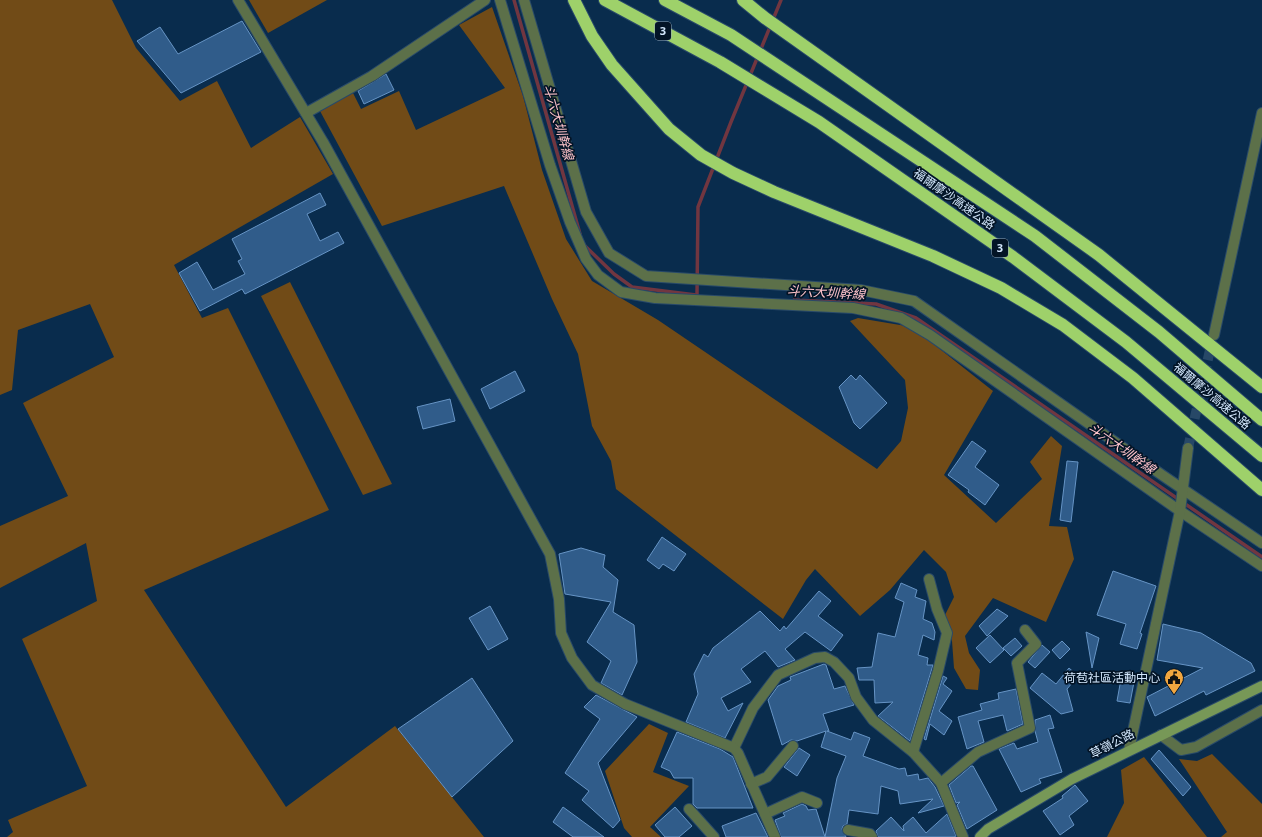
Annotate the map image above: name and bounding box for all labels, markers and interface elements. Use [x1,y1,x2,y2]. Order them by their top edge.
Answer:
road number: 3 [655,22,671,40]
water label: 斗六大圳幹線 [540,82,579,164]
street label: 福爾摩沙高速公路 [910,164,998,233]
road number: 3 [992,239,1008,257]
water label: 斗六大圳幹線 [787,281,867,303]
street label: 福爾摩沙高速公路 [1170,358,1255,433]
water label: 斗六大圳幹線 [1085,418,1161,479]
public building icon: 荷苞社區活動中心 [1163,667,1185,695]
place label: 荷苞社區活動中心 [1064,669,1160,686]
street label: 草嶺公路 [1087,725,1137,762]

